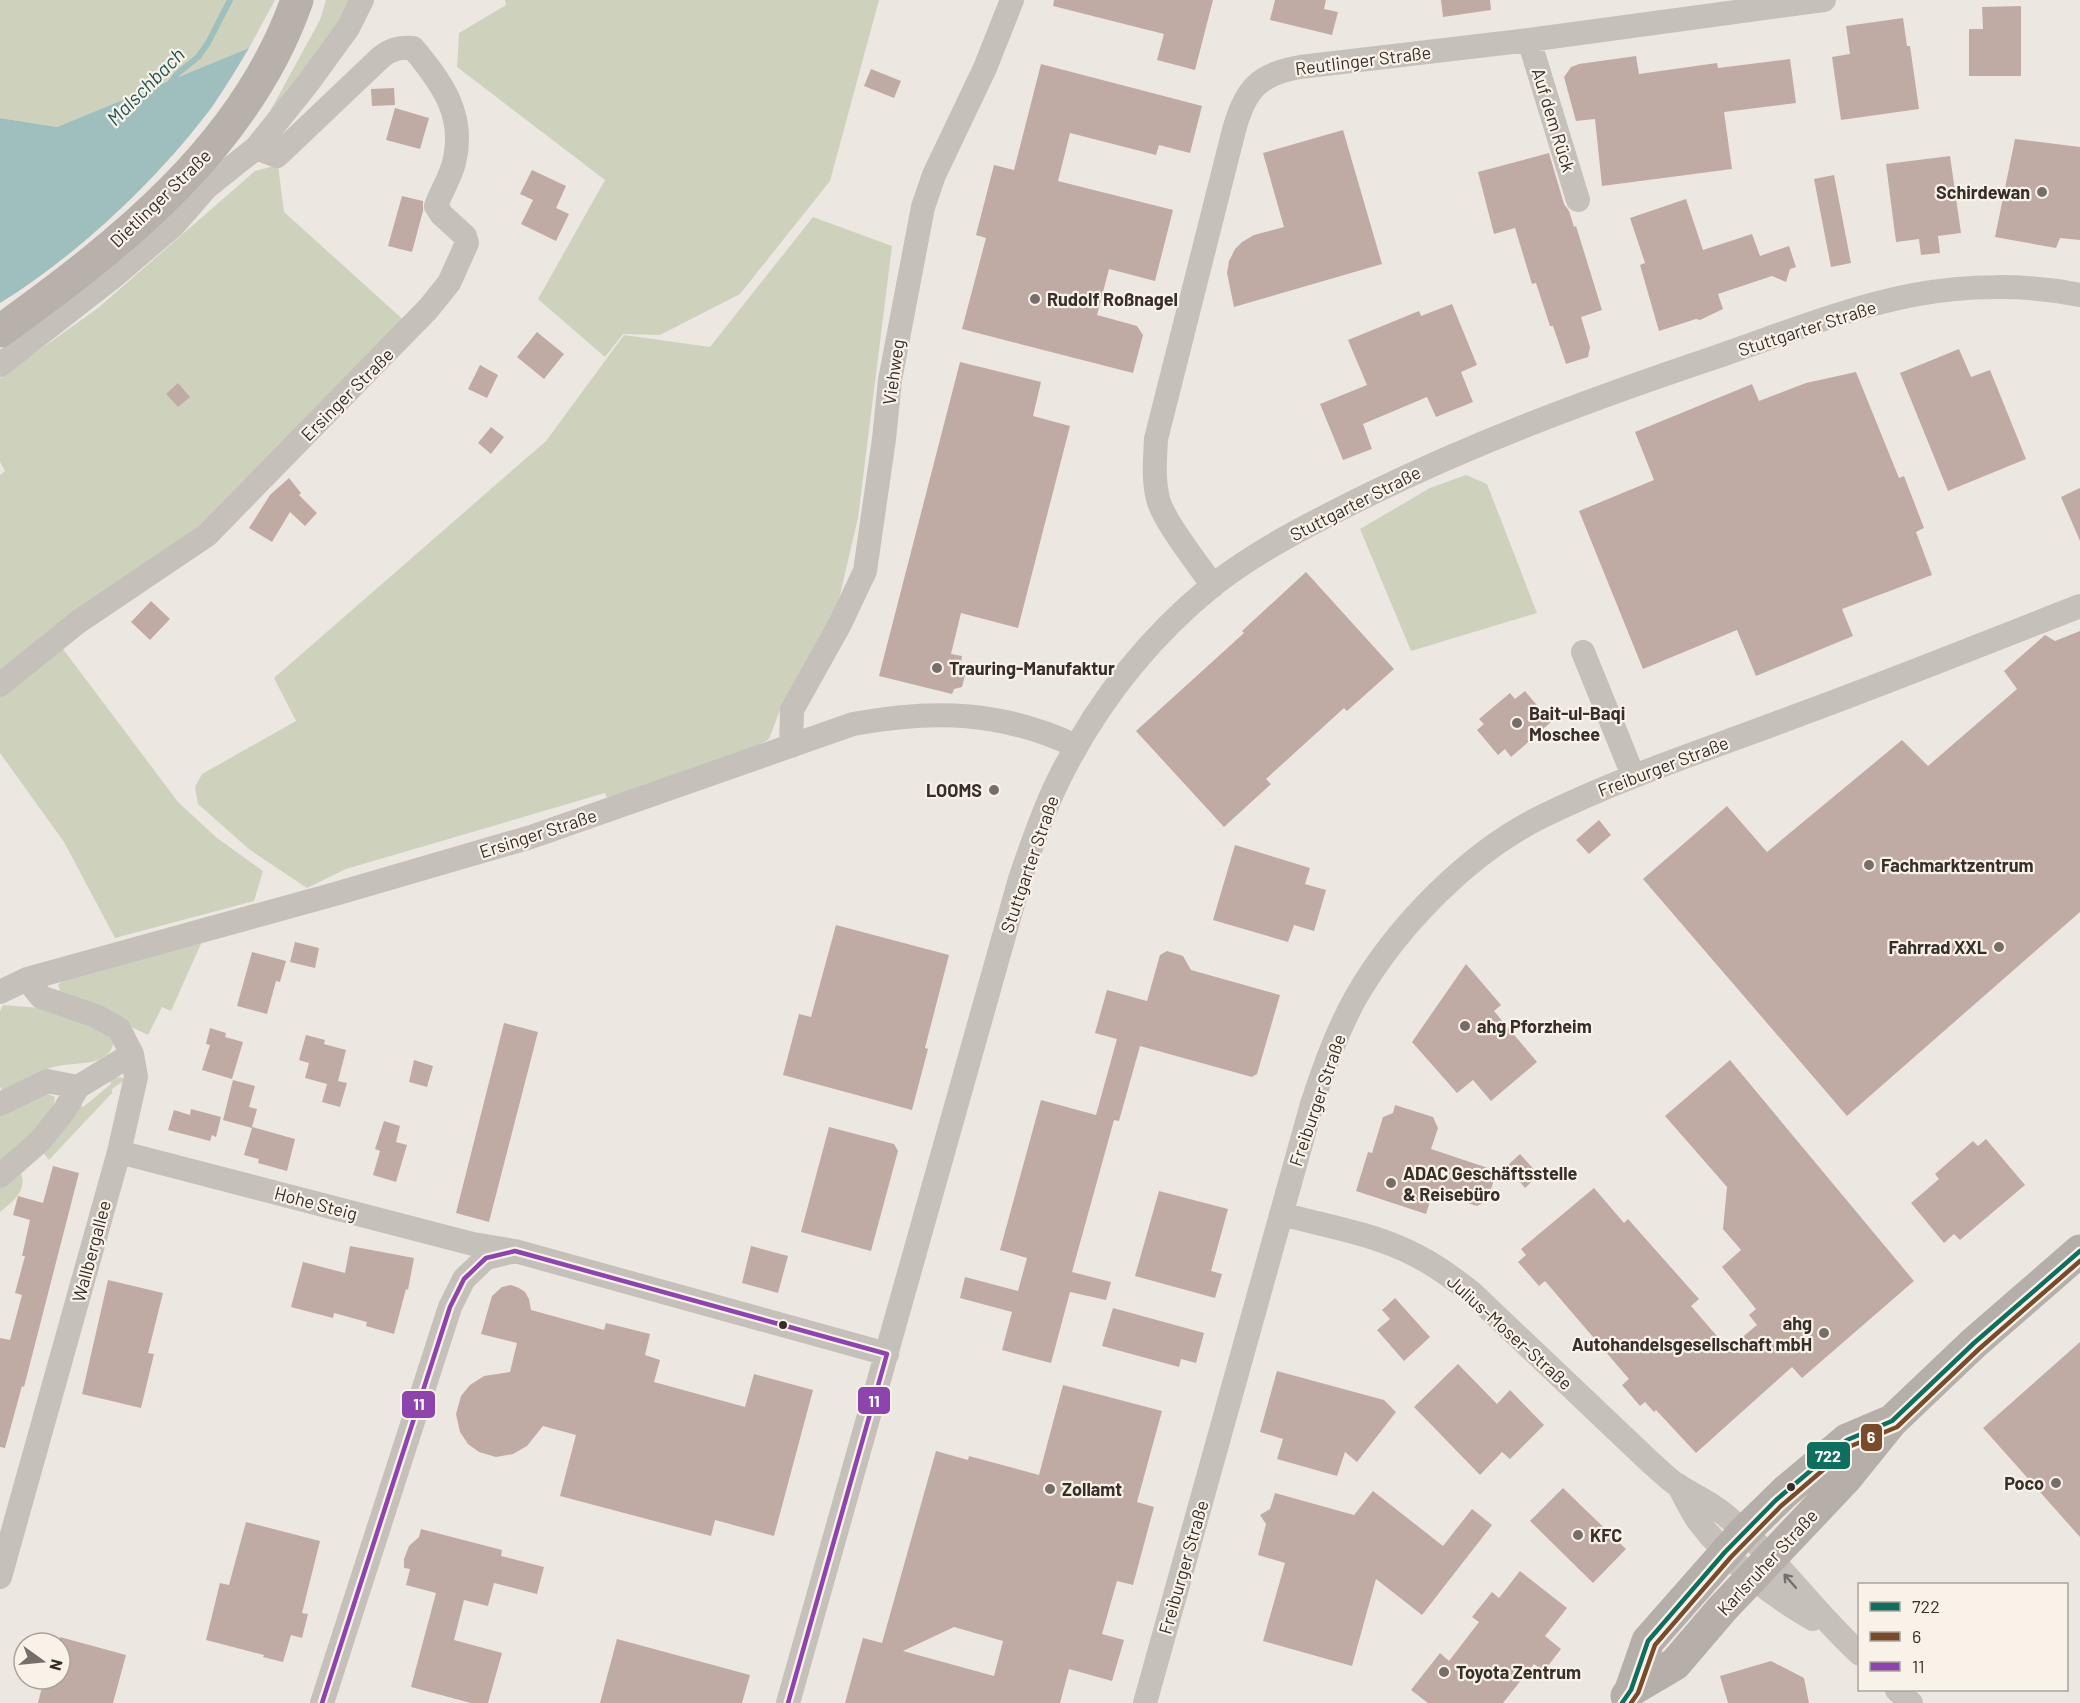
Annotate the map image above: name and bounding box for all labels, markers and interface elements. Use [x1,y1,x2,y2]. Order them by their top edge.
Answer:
street label: Reutlinger Straße [1294,41,1432,79]
water label: Malschbach [101,42,189,130]
street label: Auf dem Rück [1528,65,1580,175]
street label: Dietlinger Straße [105,144,215,252]
place label: Schirdewan [1936,181,2030,203]
marker: Schirdewan [2035,185,2049,199]
place label: Rudolf Roßnagel [1047,288,1178,310]
marker: Rudolf Roßnagel [1028,292,1042,306]
street label: Stuttgarter Straße [1735,295,1879,361]
street label: Viehweg [877,338,909,406]
street label: Ersinger Straße [296,343,398,445]
street label: Stuttgarter Straße [1286,461,1424,545]
place label: Trauring-Manufaktur [949,657,1115,679]
marker: Trauring-Manufaktur [930,661,944,675]
place label: Bait-ul-Baqi Moschee [1529,702,1625,745]
marker: Bait-ul-Baqi Moschee [1510,716,1524,730]
street label: Freiburger Straße [1595,731,1731,801]
place label: LOOMS [926,779,982,801]
marker: LOOMS [987,783,1001,797]
street label: Stuttgarter Straße [995,792,1063,936]
street label: Ersinger Straße [477,804,599,862]
place label: Fachmarktzentrum [1881,854,2034,876]
marker: Fachmarktzentrum [1862,858,1876,872]
place label: Fahrrad XXL [1888,936,1987,958]
marker: Fahrrad XXL [1992,940,2006,954]
place label: ahg Pforzheim [1477,1015,1592,1037]
marker: ahg Pforzheim [1458,1019,1472,1033]
street label: Freiburger Straße [1284,1031,1350,1169]
place label: ADAC Geschäftsstelle & Reisebüro [1403,1162,1578,1205]
marker: ADAC Geschäftsstelle & Reisebüro [1384,1176,1398,1190]
street label: Hohe Steig [272,1181,360,1225]
street label: Wallbergallee [67,1198,115,1304]
street label: Julius-Moser-Straße [1443,1270,1577,1394]
place label: ahg Autohandelsgesellschaft mbH [1572,1312,1812,1355]
unlabelled marker [777,1319,789,1331]
marker: ahg Autohandelsgesellschaft mbH [1817,1326,1831,1340]
line badge: 11 [857,1386,891,1415]
line badge: 11 [401,1390,436,1419]
text: 11 [868,1391,880,1410]
text: 11 [413,1394,425,1413]
line badge: 6 [1860,1423,1883,1452]
text: 6 [1867,1427,1876,1446]
line badge: 722 [1806,1441,1851,1470]
text: 722 [1815,1446,1841,1465]
place label: Poco [2004,1472,2044,1494]
marker: Poco [2049,1476,2063,1490]
place label: Zollamt [1062,1478,1122,1500]
unlabelled marker [1785,1481,1797,1493]
marker: Zollamt [1043,1482,1057,1496]
street label: Freiburger Straße [1153,1498,1213,1636]
street label: Karlsruher Straße [1712,1504,1822,1620]
place label: KFC [1590,1524,1622,1546]
marker: KFC [1571,1528,1585,1542]
one-way arrow [1783,1574,1797,1589]
legend [1858,1583,2068,1691]
text: 722 [1912,1595,1940,1617]
text: 6 [1912,1625,1921,1647]
north arrow [12,1631,72,1691]
text: 11 [1912,1655,1925,1677]
text: N [46,1657,68,1673]
place label: Toyota Zentrum [1456,1661,1581,1683]
marker: Toyota Zentrum [1437,1665,1451,1679]

